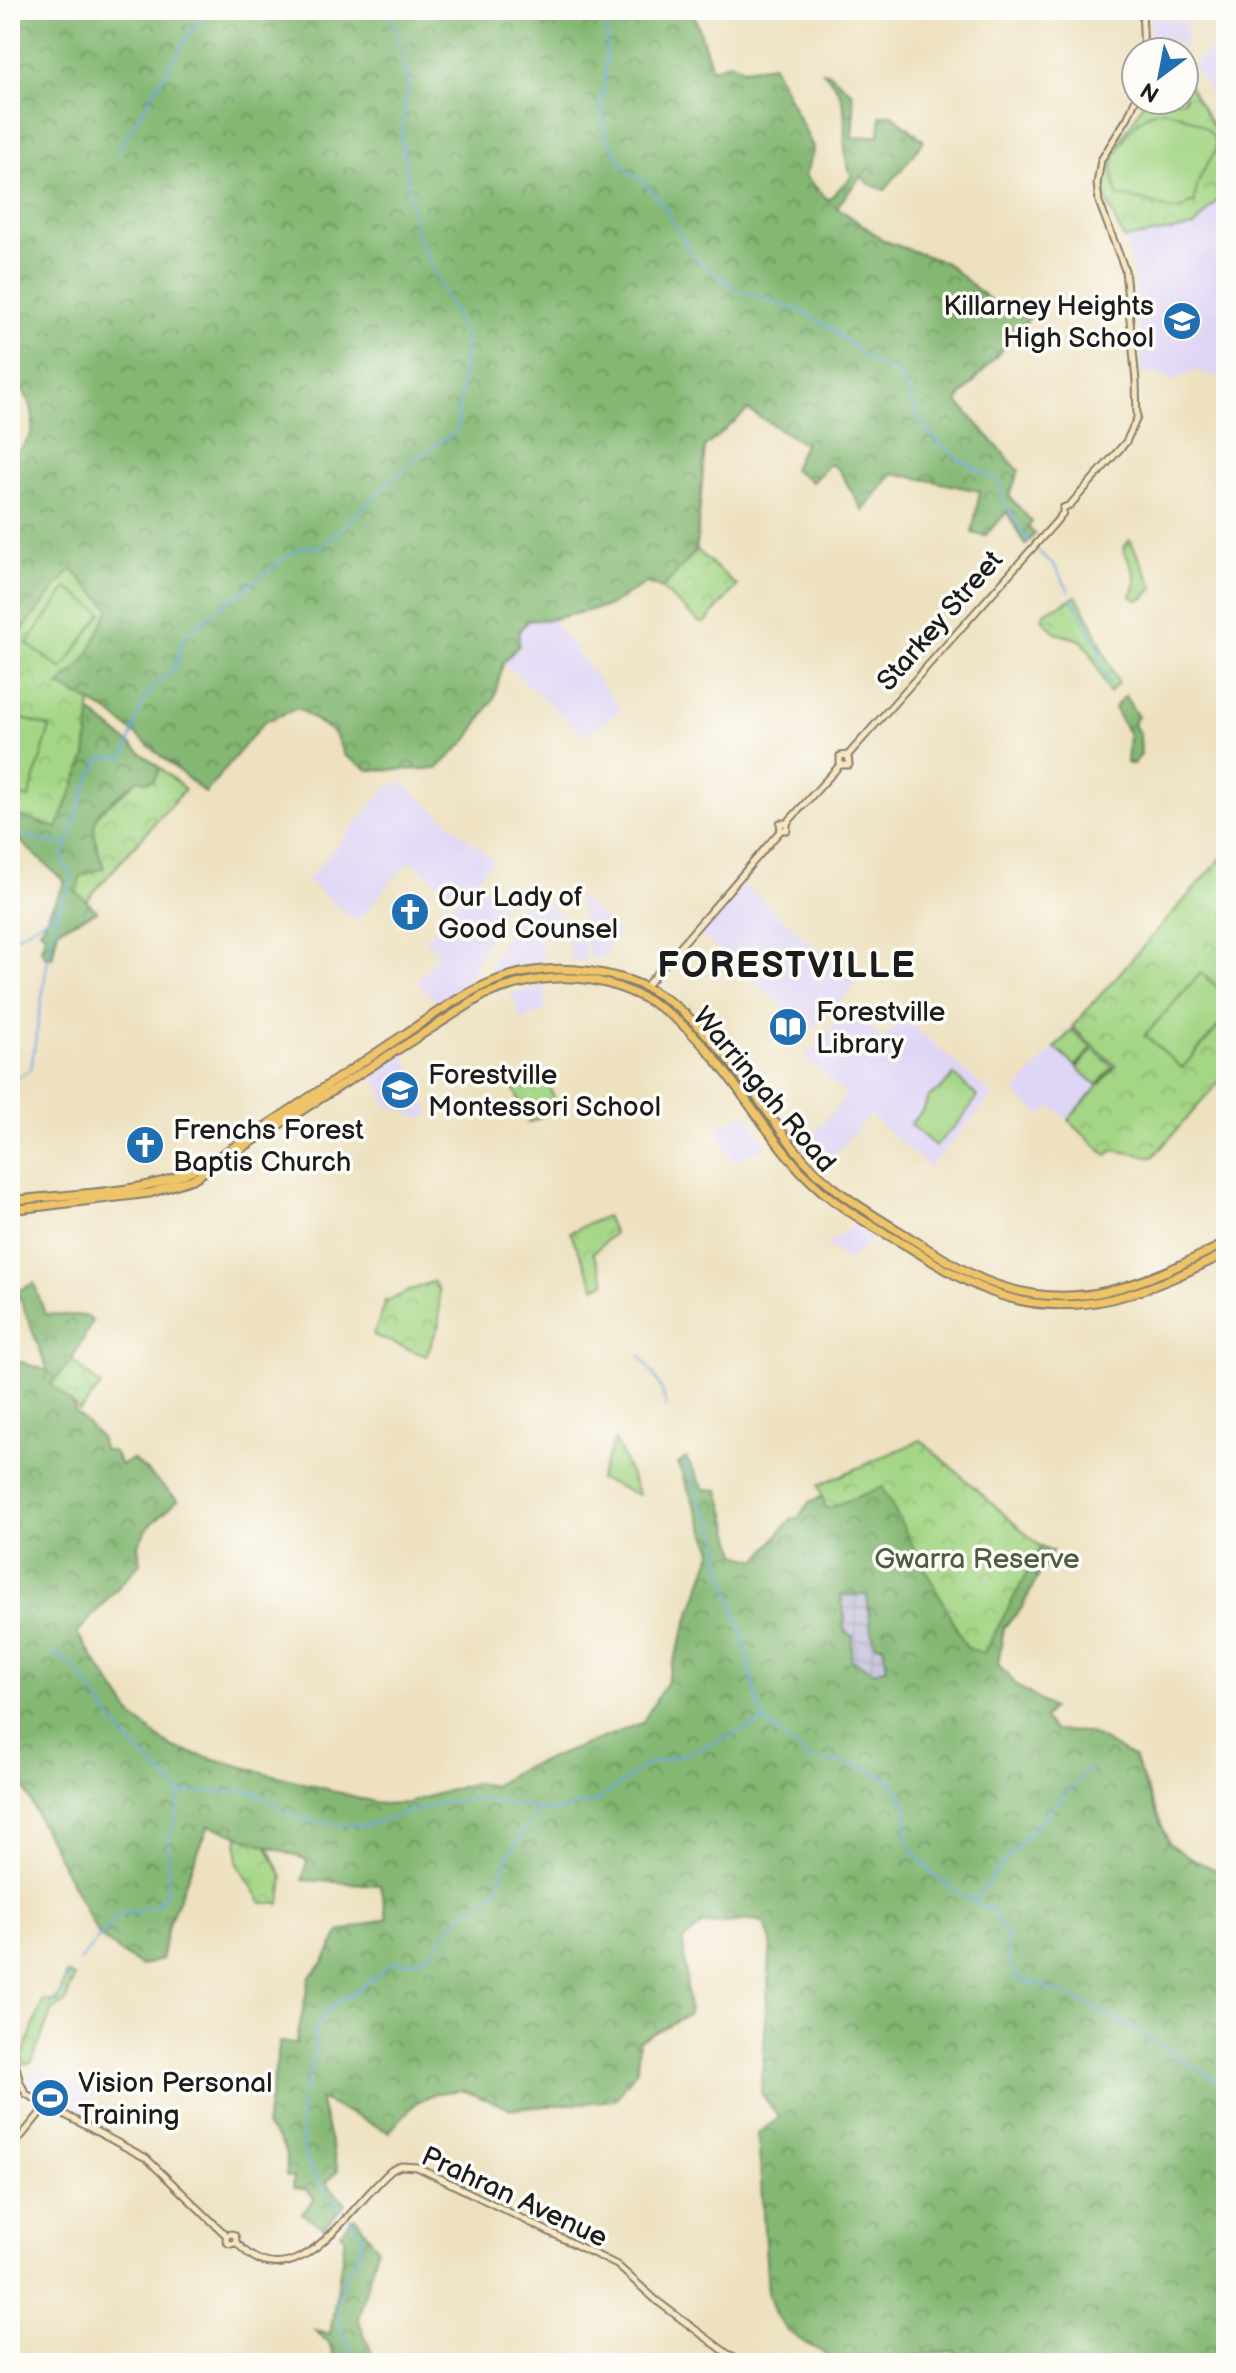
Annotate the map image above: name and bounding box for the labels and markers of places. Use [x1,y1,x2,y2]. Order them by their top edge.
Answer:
place label: Killarney Heights High School [943,290,1154,355]
school or university icon: Killarney Heights High School [1161,300,1203,342]
place label: Our Lady of Good Counsel [438,881,618,946]
church icon: Our Lady of Good Counsel [389,891,431,933]
place label: Forestville Library [816,996,945,1061]
library icon: Forestville Library [767,1006,809,1048]
place label: Forestville Montessori School [428,1059,661,1124]
school or university icon: Forestville Montessori School [379,1069,421,1111]
place label: Frenchs Forest Baptis Church [173,1114,364,1179]
church icon: Frenchs Forest Baptis Church [124,1124,166,1166]
place label: Vision Personal Training [78,2067,272,2132]
sports icon: Vision Personal Training [29,2077,71,2119]

